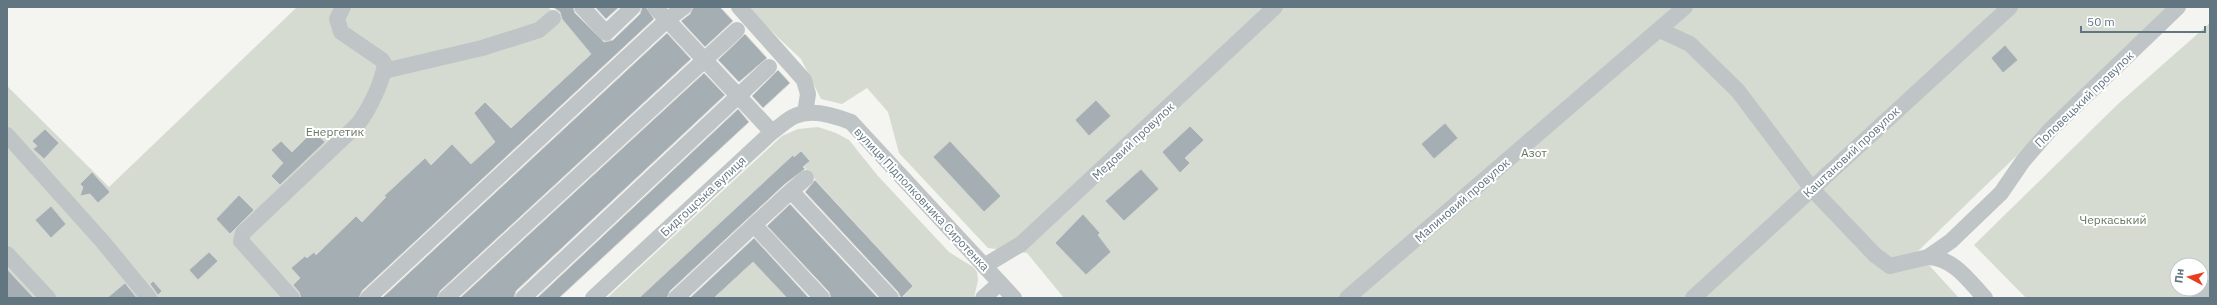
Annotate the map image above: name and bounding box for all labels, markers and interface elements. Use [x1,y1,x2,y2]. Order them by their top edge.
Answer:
scale bar [2081,8,2205,34]
text: 50 m [2087,14,2115,29]
street label: Половецький провулок [2031,48,2137,150]
street label: Медовий провулок [1089,99,1177,183]
street label: Каштановий провулок [1800,103,1903,201]
park label: Енергетик [306,124,365,139]
street label: вулиця Підполковника Сиротенка [851,124,993,274]
park label: Азот [1521,145,1547,160]
street label: Бидгощська вулиця [657,153,749,239]
street label: Малиновий провулок [1412,155,1513,245]
park label: Черкаський [2079,212,2147,227]
north arrow [2169,257,2209,297]
text: Пн [2171,268,2187,284]

